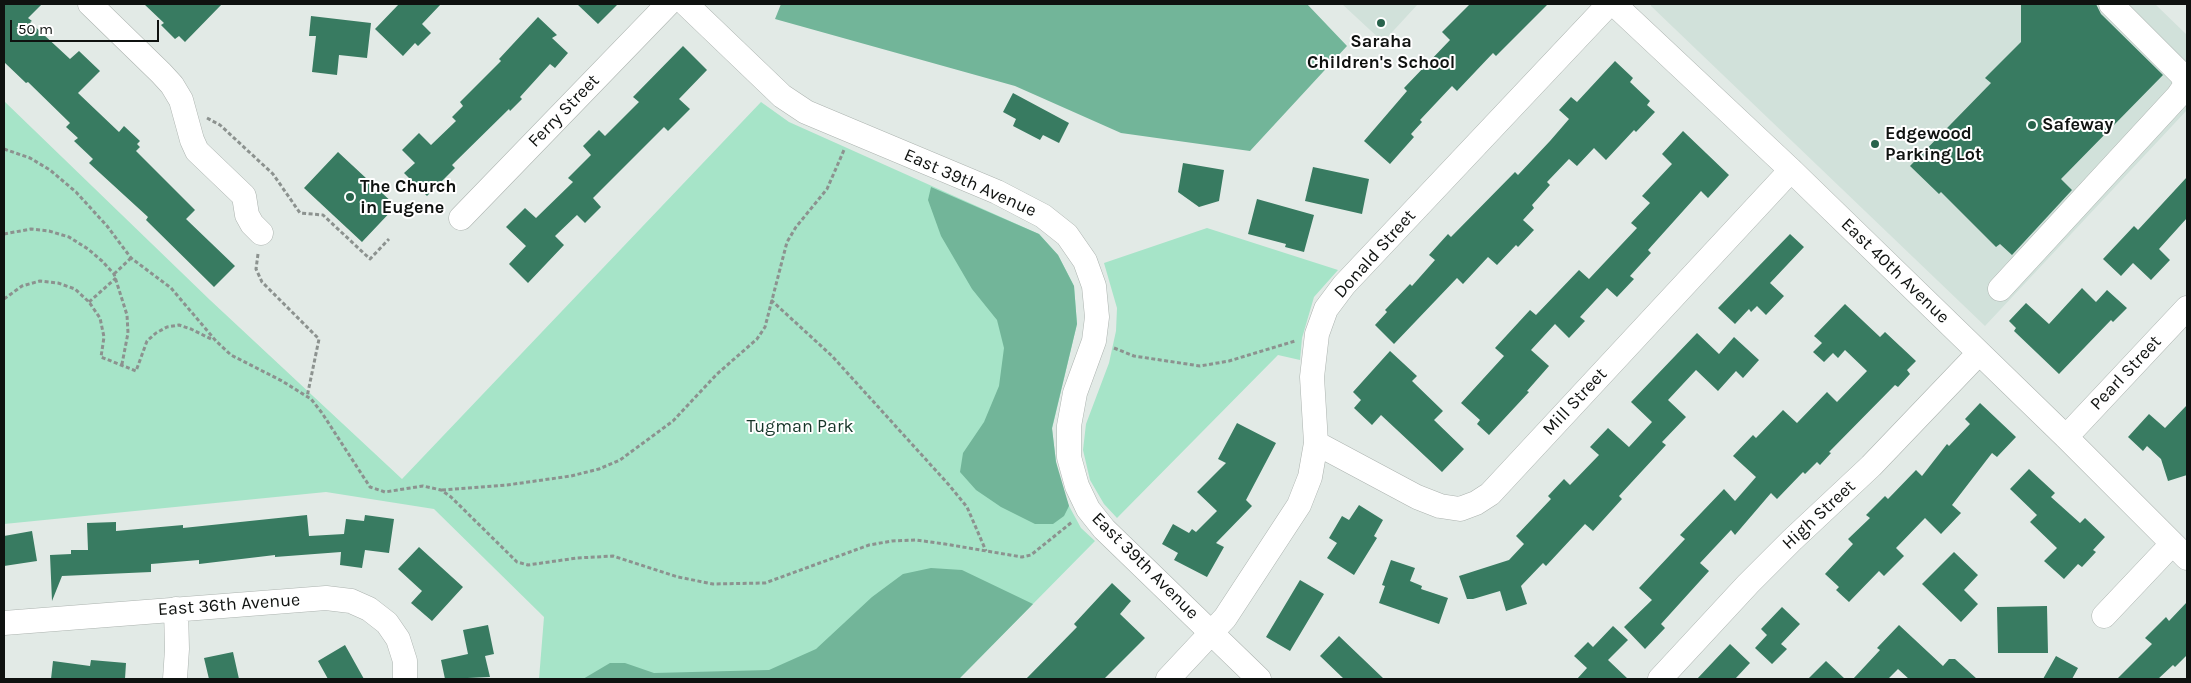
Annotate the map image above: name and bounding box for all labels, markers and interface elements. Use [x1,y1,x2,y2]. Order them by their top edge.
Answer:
scale bar [12,10,161,42]
marker: Saraha Children's School [1375,17,1387,29]
text: 50 m [18,20,53,38]
place label: Saraha Children's School [1307,31,1455,74]
street label: Ferry Street [524,70,604,152]
place label: Safeway [2042,114,2113,136]
marker: Safeway [2026,119,2038,131]
place label: Edgewood Parking Lot [1885,123,1982,166]
marker: Edgewood Parking Lot [1869,138,1881,150]
street label: East 39th Avenue [900,144,1040,222]
place label: The Church in Eugene [360,176,457,218]
marker: The Church in Eugene [344,191,356,203]
street label: Donald Street [1330,205,1420,303]
street label: East 40th Avenue [1836,214,1954,328]
street label: Pearl Street [2086,331,2166,415]
street label: Mill Street [1538,364,1612,440]
park label: Tugman Park [746,416,854,438]
street label: High Street [1778,476,1860,554]
street label: East 39th Avenue [1087,508,1203,624]
street label: East 36th Avenue [157,589,301,621]

